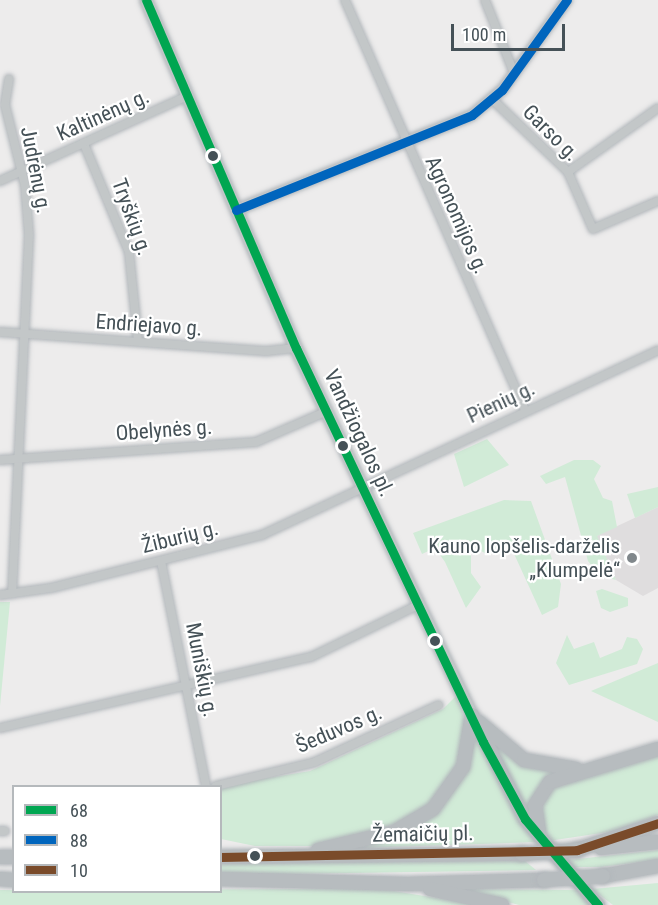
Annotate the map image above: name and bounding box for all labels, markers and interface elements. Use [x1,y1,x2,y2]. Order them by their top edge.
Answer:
scale bar [454,12,568,50]
text: 100 m [462,24,506,45]
street label: Kaltinėnų g. [53,83,153,147]
street label: Garso g. [517,99,585,167]
street label: Judrėnų g. [15,125,57,215]
unlabelled marker [207,150,219,162]
street label: Agronomijos g. [420,152,494,278]
street label: Tryškių g. [106,175,158,259]
street label: Endriejavo g. [95,309,203,341]
street label: Vandžiogalos pl. [319,365,399,501]
street label: Pienių g. [463,375,539,429]
street label: Obelynės g. [115,414,213,446]
unlabelled marker [337,440,349,452]
street label: Žiburių g. [139,515,221,559]
place label: Kauno lopšelis-darželis „Klumpelė“ [428,533,620,583]
marker: Kauno lopšelis-darželis „Klumpelė“ [625,551,639,565]
street label: Muniškių g. [180,621,224,719]
unlabelled marker [429,635,441,647]
street label: Šeduvos g. [292,700,386,758]
legend [12,785,222,893]
text: 68 [70,800,88,821]
street label: Žemaičių pl. [372,821,474,847]
text: 88 [70,830,88,851]
unlabelled marker [249,850,261,862]
text: 10 [70,860,88,881]

